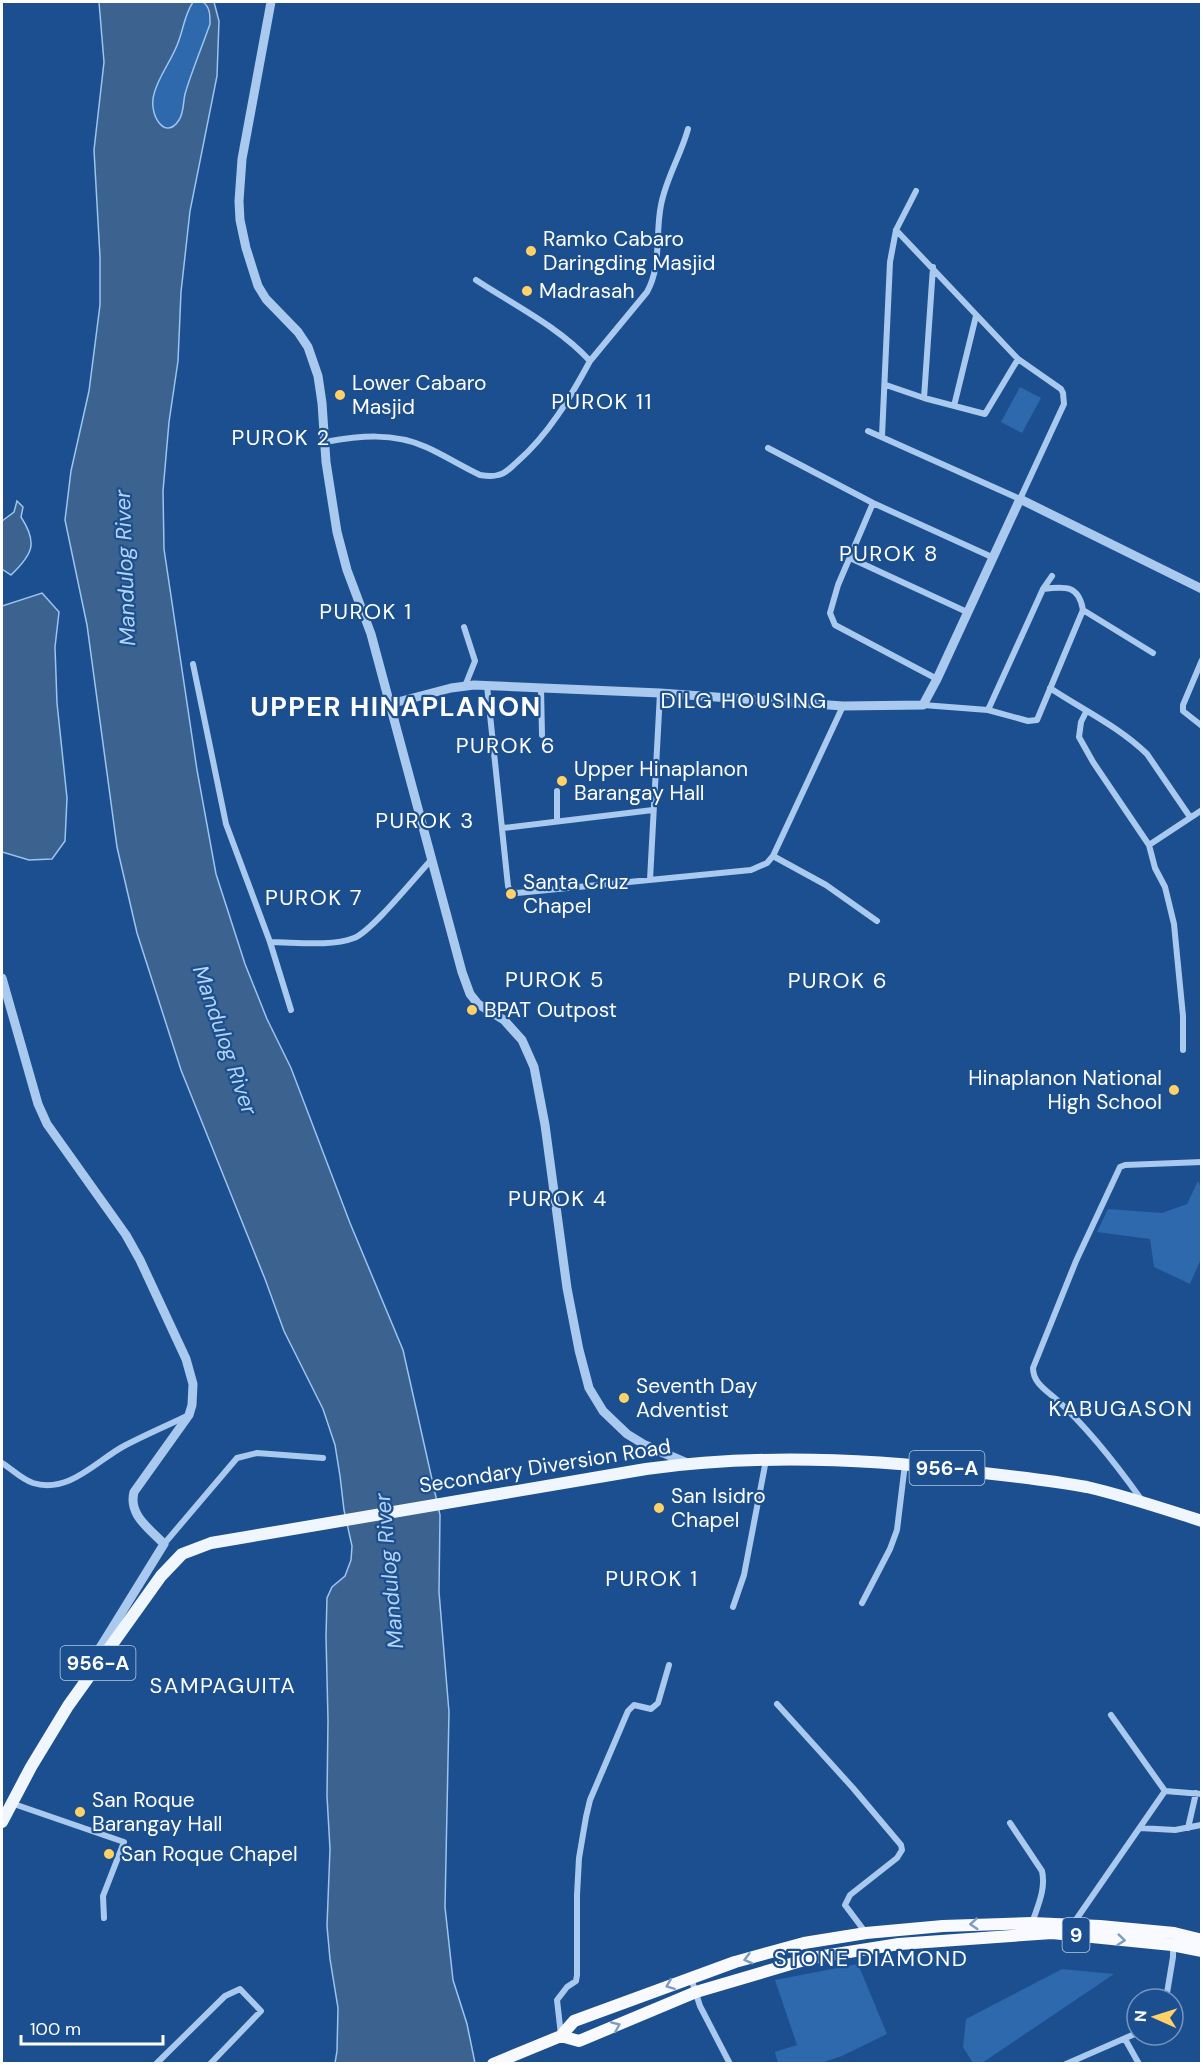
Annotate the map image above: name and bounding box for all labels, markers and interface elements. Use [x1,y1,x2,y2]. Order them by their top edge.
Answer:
place label: Ramko Cabaro Daringding Masjid [543,225,716,277]
marker: Ramko Cabaro Daringding Masjid [524,244,538,258]
place label: Madrasah [539,277,635,305]
marker: Madrasah [520,284,534,298]
place label: Lower Cabaro Masjid [352,369,486,421]
district label: PUROK 11 [551,387,653,416]
marker: Lower Cabaro Masjid [333,388,347,402]
district label: PUROK 2 [231,423,331,452]
water label: Mandulog River [108,489,142,647]
district label: PUROK 8 [839,539,939,568]
district label: PUROK 1 [319,597,413,626]
district label: DILG HOUSING [660,686,828,715]
district label: UPPER HINAPLANON [250,689,542,724]
district label: PUROK 6 [456,731,556,760]
place label: Upper Hinaplanon Barangay Hall [574,755,748,807]
marker: Upper Hinaplanon Barangay Hall [555,774,569,788]
district label: PUROK 3 [375,806,475,835]
place label: Santa Cruz Chapel [523,868,628,920]
district label: PUROK 7 [265,883,363,912]
marker: Santa Cruz Chapel [504,887,518,901]
water label: Mandulog River [186,961,264,1119]
district label: PUROK 5 [505,965,605,994]
district label: PUROK 6 [788,966,888,995]
place label: BPAT Outpost [484,996,617,1024]
marker: BPAT Outpost [465,1003,479,1017]
place label: Hinaplanon National High School [968,1064,1162,1116]
marker: Hinaplanon National High School [1167,1083,1181,1097]
district label: PUROK 4 [508,1184,608,1213]
place label: Seventh Day Adventist [636,1372,758,1424]
marker: Seventh Day Adventist [617,1391,631,1405]
district label: KABUGASON [1049,1394,1193,1423]
street label: Secondary Diversion Road [417,1432,673,1500]
road number: 956-A [910,1451,984,1485]
place label: San Isidro Chapel [671,1482,766,1534]
water label: Mandulog River [368,1491,410,1650]
marker: San Isidro Chapel [652,1501,666,1515]
district label: PUROK 1 [605,1564,699,1593]
road number: 956-A [60,1646,136,1680]
district label: SAMPAGUITA [150,1671,296,1700]
place label: San Roque Barangay Hall [92,1786,223,1838]
marker: San Roque Barangay Hall [73,1805,87,1819]
place label: San Roque Chapel [121,1840,298,1868]
marker: San Roque Chapel [102,1847,116,1861]
one-way arrow [969,1918,978,1931]
road number: 9 [1062,1918,1090,1952]
one-way arrow [1117,1933,1126,1946]
district label: STONE DIAMOND [774,1944,968,1973]
one-way arrow [743,1951,753,1964]
one-way arrow [666,1977,676,1990]
north arrow [1125,1987,1185,2047]
scale bar [21,2008,164,2046]
text: N [1130,2010,1151,2023]
text: 100 m [30,2017,81,2041]
one-way arrow [609,2021,620,2033]

